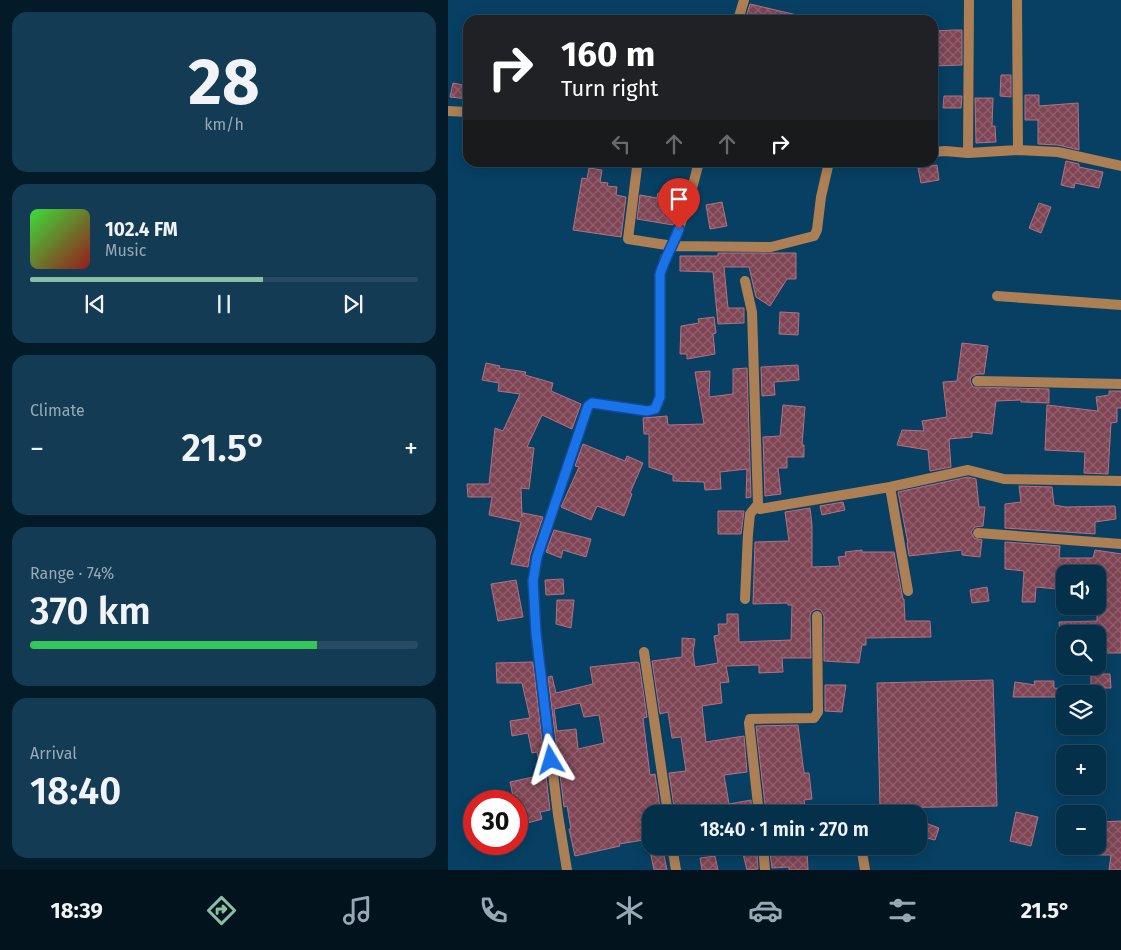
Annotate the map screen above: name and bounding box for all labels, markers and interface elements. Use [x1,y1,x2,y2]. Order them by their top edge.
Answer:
text: 160 m [561,33,655,75]
icon: right [478,35,543,100]
text: 28 [188,43,260,121]
text: Turn right [561,75,658,102]
text: km/h [204,115,244,134]
icon: left [607,130,635,158]
icon: ahead [660,130,688,158]
icon: ahead [713,130,741,158]
icon: right [766,130,794,158]
pin [658,178,700,229]
icon: arrive [665,185,693,213]
text: 102.4 FM [105,218,178,241]
text: Music [105,241,146,260]
icon: previous [81,290,109,318]
icon: pause [210,290,238,318]
icon: next [339,290,367,318]
text: Climate [30,401,85,420]
text: 21.5° [182,425,266,471]
text: − [30,432,44,465]
text: + [404,432,418,465]
text: Range · 74% [30,564,114,583]
map controls [1056,565,1106,855]
button: sound [1056,565,1106,615]
text: 370 km [30,588,151,634]
button: search [1056,625,1106,675]
button: layers [1056,685,1106,735]
position arrow [524,733,576,785]
text: Arrival [30,744,77,763]
button: + [1056,745,1106,795]
text: 18:40 [30,768,121,814]
speed limit sign: 30 [463,790,528,855]
button: − [1056,805,1106,855]
text: 18:40 · 1 min · 270 m [700,818,869,841]
icon: directions [204,893,239,928]
icon: music [340,893,375,928]
icon: phone [476,893,511,928]
icon: climate [612,893,647,928]
icon: car [748,893,783,928]
icon: filters [885,893,920,928]
text: 18:39 [51,897,103,924]
text: 21.5° [1021,897,1070,924]

